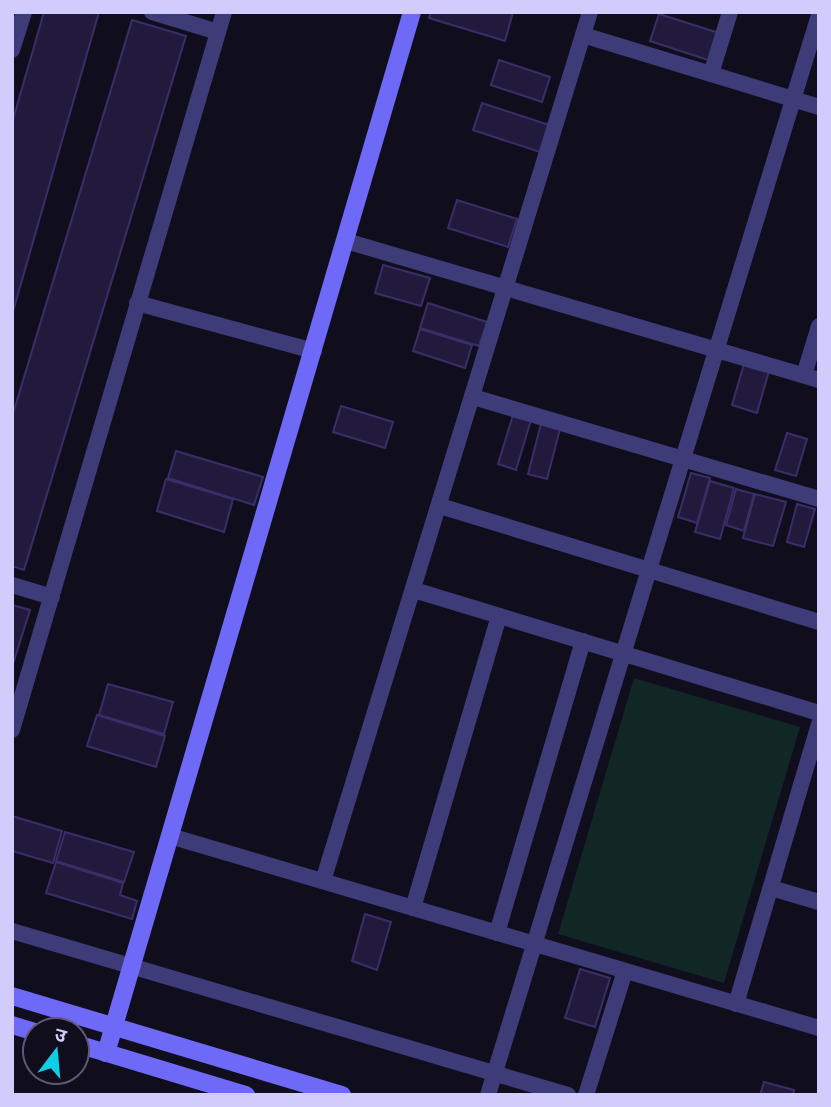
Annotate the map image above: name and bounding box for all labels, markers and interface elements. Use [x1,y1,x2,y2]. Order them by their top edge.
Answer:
north arrow [21,1016,91,1086]
text: उ [52,1023,70,1048]

